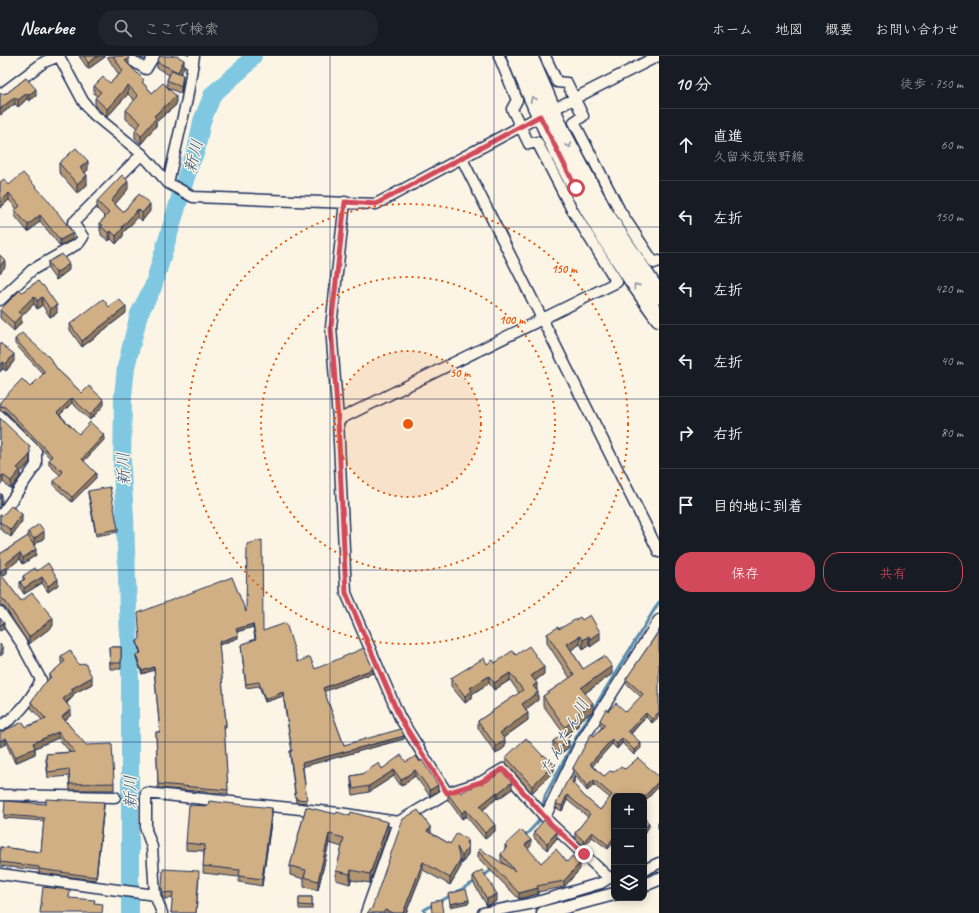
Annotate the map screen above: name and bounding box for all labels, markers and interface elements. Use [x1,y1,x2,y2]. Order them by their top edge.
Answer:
search box [98,10,378,46]
text: Nearbee [20,16,74,40]
icon: search [112,17,134,39]
text: ここで検索 [144,20,219,39]
text: ホーム [712,21,753,38]
text: 地図 [775,21,803,38]
text: 概要 [825,21,853,38]
text: お問い合わせ [875,21,959,38]
text: 10 分 [675,74,711,95]
text: 徒歩 · 750 m [900,76,963,92]
one-way arrow [529,96,537,103]
text: 直進 [713,127,743,146]
icon: ahead [675,134,697,156]
water label: 新川 [179,137,208,175]
text: 60 m [941,137,963,153]
one-way arrow [565,141,572,149]
text: 久留米筑紫野線 [713,149,804,165]
route start [567,179,585,197]
icon: left [675,206,697,228]
text: 左折 [713,209,743,228]
text: 150 m [935,209,963,225]
text: 150 m [551,261,578,277]
icon: left [675,278,697,300]
text: 左折 [713,281,743,300]
text: 420 m [935,281,963,297]
one-way arrow [633,283,641,290]
text: 100 m [499,312,526,328]
icon: left [675,350,697,372]
text: 左折 [713,353,743,372]
text: 40 m [941,353,963,369]
text: 50 m [450,365,471,381]
centre of rings [401,417,415,431]
icon: right [675,422,697,444]
text: 右折 [713,425,743,444]
text: 80 m [941,425,963,441]
water label: 新川 [112,452,135,486]
icon: arrive [675,494,697,516]
text: 目的地に到着 [713,497,803,516]
button: 保存 [675,552,815,592]
button: 共有 [823,552,963,592]
water label: たんたん川 [535,695,594,780]
water label: 新川 [120,775,141,809]
map controls [611,793,647,901]
button: + [611,793,647,829]
button: − [611,829,647,865]
route end [575,845,593,863]
button: layers [611,865,647,901]

